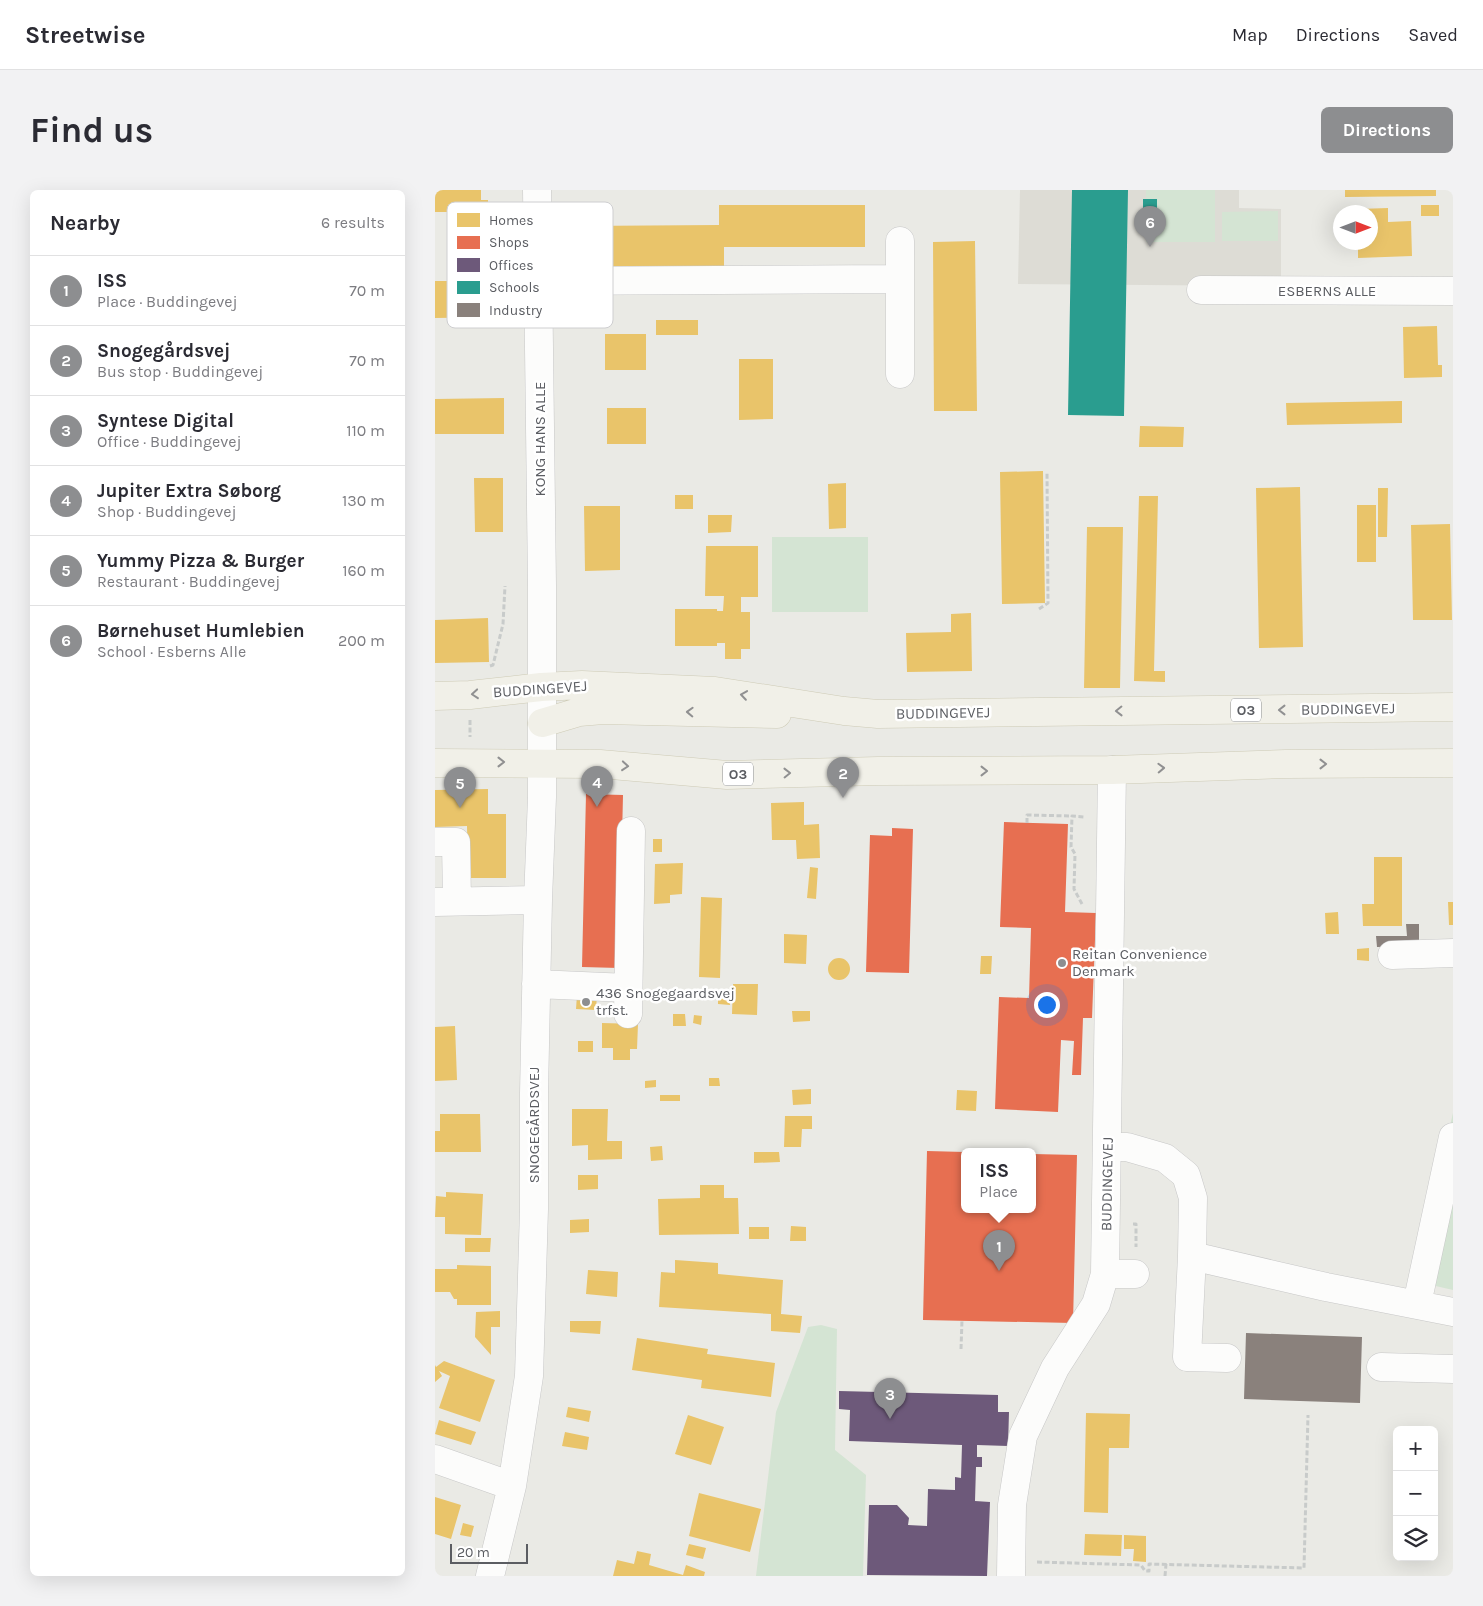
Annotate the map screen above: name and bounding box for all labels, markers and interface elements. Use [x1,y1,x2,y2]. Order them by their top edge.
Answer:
text: Streetwise [25,21,146,49]
text: Map [1232,24,1268,46]
text: Directions [1296,24,1380,46]
text: Saved [1408,24,1458,46]
button: Directions [1321,107,1453,153]
text: Find us [30,110,153,151]
legend [447,202,613,328]
north arrow [1333,205,1378,250]
pin: 6 [1134,206,1166,247]
text: Nearby [50,211,120,235]
text: Homes [489,212,534,229]
text: 6 results [321,213,385,232]
text: Shops [489,234,529,251]
text: Offices [489,257,534,274]
text: ISS [97,270,127,292]
text: Schools [489,279,540,296]
text: 1 [63,281,69,300]
text: 70 m [349,281,385,300]
street label: ESBERNS ALLE [1278,282,1376,300]
text: Place · Buddingevej [97,292,238,311]
text: Industry [489,302,543,319]
text: Snogegårdsvej [97,340,230,362]
text: 2 [61,351,71,370]
text: 70 m [349,351,385,370]
text: Bus stop · Buddingevej [97,362,263,381]
street label: KONG HANS ALLE [531,382,549,496]
text: Syntese Digital [97,410,234,432]
text: 3 [61,421,71,440]
text: 110 m [346,421,385,440]
text: Office · Buddingevej [97,432,242,451]
text: Jupiter Extra Søborg [97,480,281,502]
text: 4 [61,491,71,510]
text: 130 m [342,491,385,510]
text: Shop · Buddingevej [97,502,236,521]
text: Yummy Pizza & Burger [97,550,304,572]
text: 5 [61,561,71,580]
text: 160 m [342,561,385,580]
text: Restaurant · Buddingevej [97,572,280,591]
text: Børnehuset Humlebien [97,620,305,642]
text: 6 [61,631,71,650]
text: 200 m [338,631,385,650]
text: School · Esberns Alle [97,642,246,661]
street label: BUDDINGEVEJ [492,677,588,701]
one-way arrow [471,688,479,699]
one-way arrow [740,690,748,701]
road number: O3 [1231,698,1261,722]
street label: BUDDINGEVEJ [1301,699,1395,719]
street label: BUDDINGEVEJ [896,703,990,723]
one-way arrow [1278,704,1286,715]
one-way arrow [1115,706,1123,716]
one-way arrow [686,707,694,718]
one-way arrow [497,757,505,768]
pin: 2 [827,757,859,798]
one-way arrow [1320,759,1327,769]
one-way arrow [621,760,629,771]
road number: O3 [723,762,753,786]
one-way arrow [1157,763,1165,773]
pin: 4 [581,766,613,807]
one-way arrow [980,766,988,776]
pin: 5 [444,767,476,808]
one-way arrow [784,768,792,779]
place label: Reitan Convenience Denmark [1072,945,1207,980]
marker: Reitan Convenience Denmark [1056,957,1068,969]
place label: 436 Snogegaardsvej trfst. [596,984,735,1019]
your location [1034,992,1060,1018]
marker: 436 Snogegaardsvej trfst. [580,996,592,1008]
street label: SNOGEGÅRDSVEJ [525,1067,543,1183]
street label: BUDDINGEVEJ [1097,1137,1117,1231]
popup [961,1148,1036,1213]
text: ISS [979,1160,1009,1182]
text: Place [979,1182,1018,1201]
pin: 1 [983,1230,1015,1271]
pin: 3 [874,1378,906,1419]
map controls [1393,1426,1438,1561]
button: + [1393,1426,1438,1471]
button: − [1393,1471,1438,1516]
button: layers [1393,1516,1438,1561]
scale bar [450,1541,527,1564]
text: 20 m [457,1544,490,1561]

